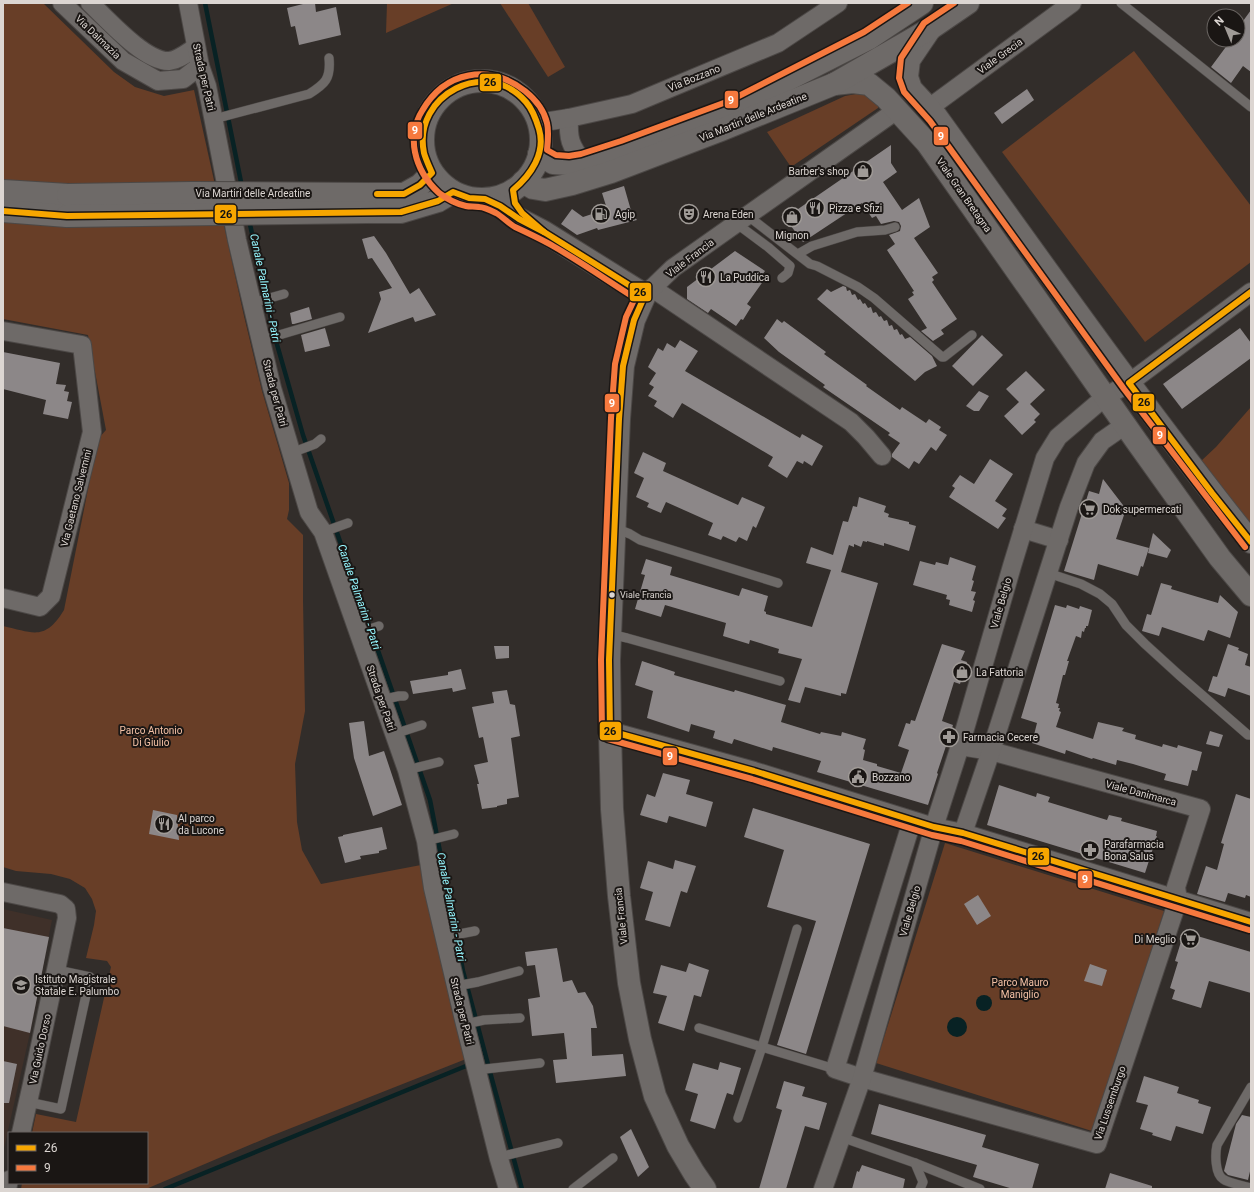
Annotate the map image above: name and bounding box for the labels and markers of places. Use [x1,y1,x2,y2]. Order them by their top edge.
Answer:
shop icon: Barber's shop [852,160,874,182]
place label: Barber's shop [789,166,849,177]
restaurant icon: Pizza e Sfizi [804,197,826,219]
fuel station icon: Agip [590,203,612,225]
theatre icon: Arena Eden [678,203,700,225]
place label: Pizza e Sfizi [829,203,882,214]
shop icon: Mignon [781,206,803,228]
place label: Agip [615,209,636,220]
place label: Arena Eden [703,209,754,220]
place label: Mignon [775,230,809,241]
restaurant icon: La Puddica [695,266,717,288]
place label: La Puddica [720,272,770,283]
supermarket icon: Dok supermercati [1078,498,1100,520]
place label: Dok supermercati [1103,504,1182,515]
marker: Viale Francia [607,590,617,600]
place label: Viale Francia [620,590,672,600]
shop icon: La Fattoria [951,661,973,683]
place label: La Fattoria [976,667,1024,678]
pharmacy icon: Farmacia Cecere [938,726,960,748]
place label: Farmacia Cecere [963,732,1038,743]
public building icon: Bozzano [847,766,869,788]
place label: Bozzano [872,772,911,783]
restaurant icon: Al parco da Lucone [153,813,175,835]
place label: Al parco da Lucone [178,813,224,836]
pharmacy icon: Parafarmacia Bona Salus [1079,839,1101,861]
place label: Parafarmacia Bona Salus [1104,839,1164,862]
supermarket icon: Di Meglio [1179,928,1201,950]
place label: Di Meglio [1134,934,1176,945]
school or university icon: Istituto Magistrale Statale E. Palumbo [10,974,32,996]
place label: Istituto Magistrale Statale E. Palumbo [35,974,119,997]

